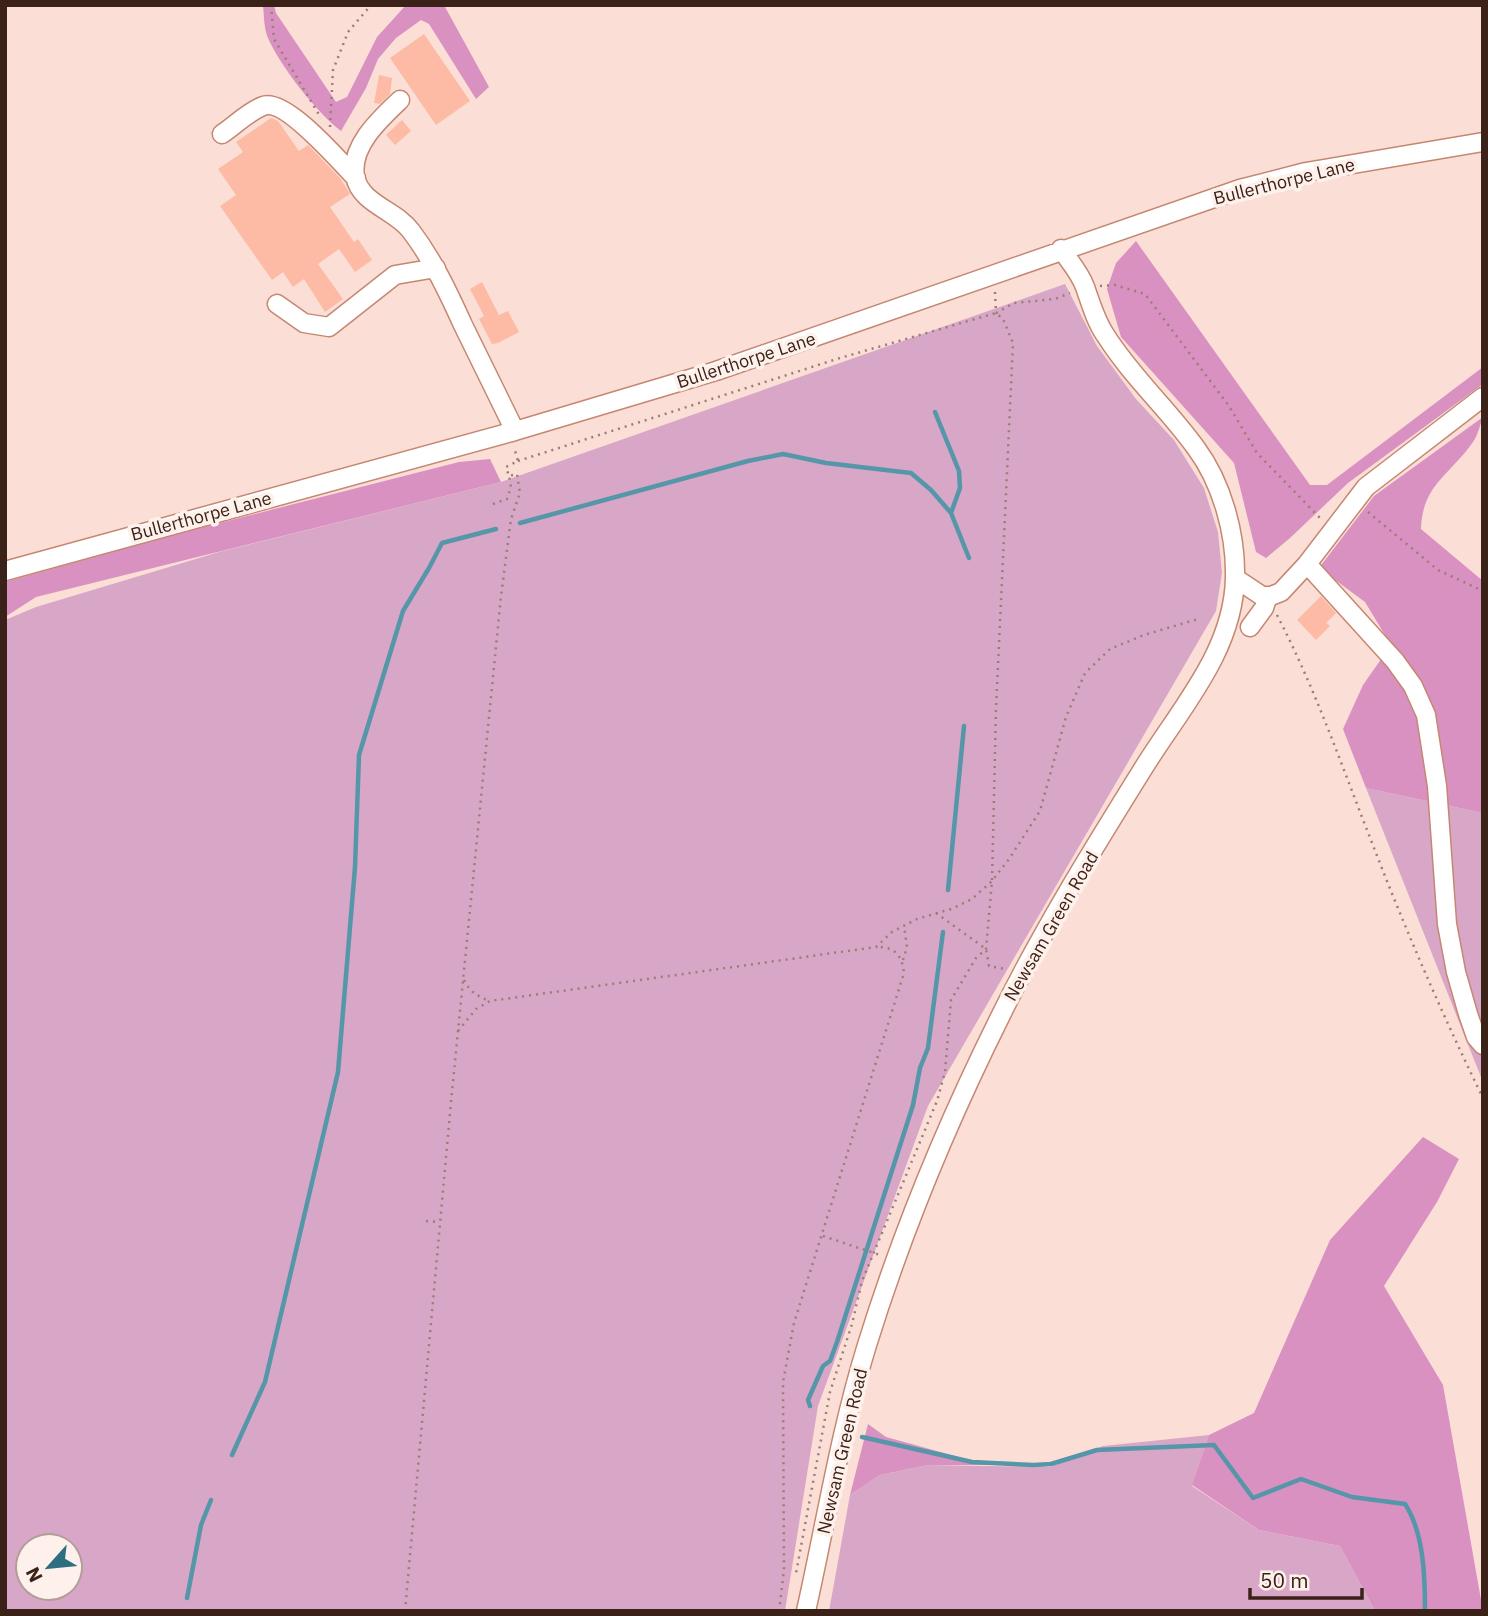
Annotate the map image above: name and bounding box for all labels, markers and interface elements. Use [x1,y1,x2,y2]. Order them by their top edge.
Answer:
street label: Bullerthorpe Lane [1211,152,1357,210]
street label: Bullerthorpe Lane [674,327,818,393]
street label: Bullerthorpe Lane [128,486,274,546]
street label: Newsam Green Road [999,847,1103,1005]
street label: Newsam Green Road [812,1366,872,1536]
north arrow [14,1532,84,1602]
scale bar [1250,1556,1362,1600]
text: N [20,1563,48,1586]
text: 50 m [1260,1566,1309,1594]

